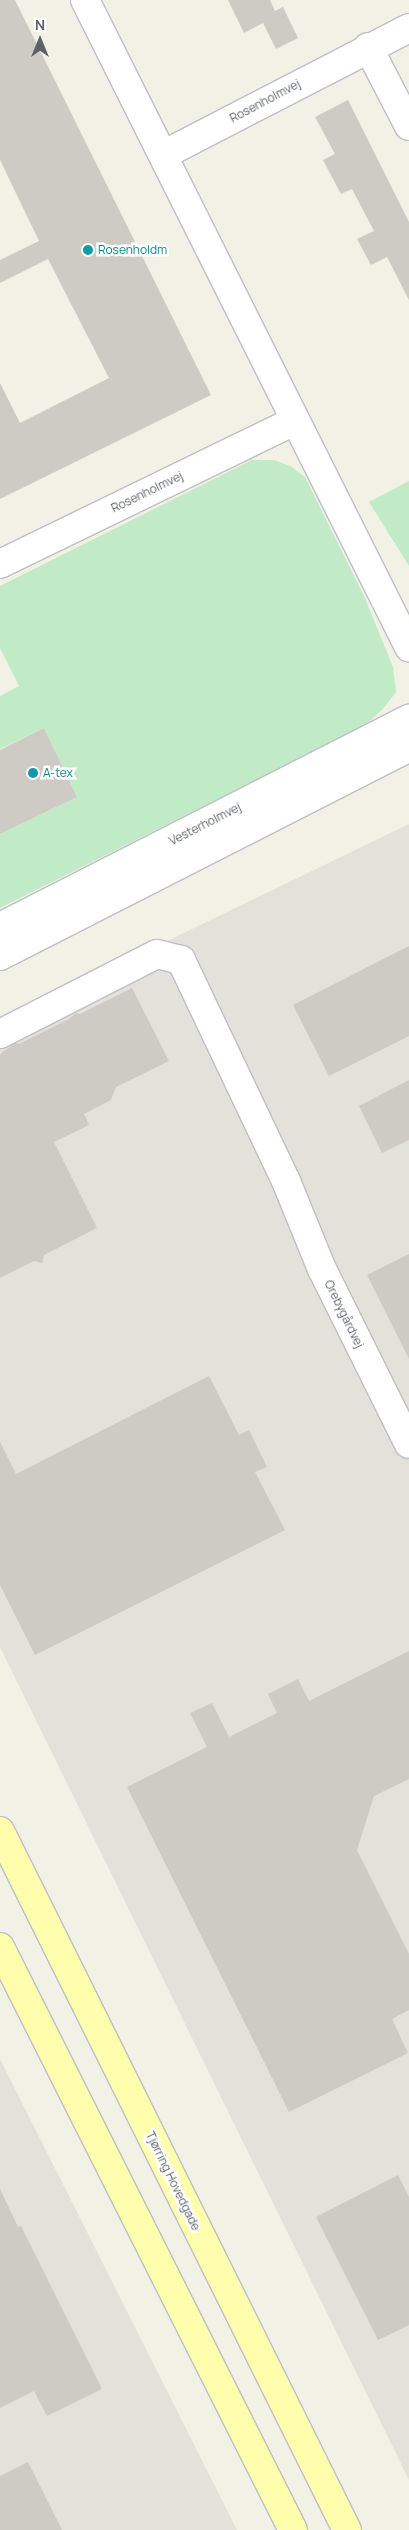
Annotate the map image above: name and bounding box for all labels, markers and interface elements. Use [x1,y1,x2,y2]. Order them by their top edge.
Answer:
north arrow [15,15,65,65]
text: N [35,15,45,34]
street label: Rosenholmvej [227,76,303,126]
place label: Rosenholdm [98,243,167,257]
marker: Rosenholdm [82,244,94,256]
street label: Rosenholmvej [109,468,185,516]
place label: A-tex [43,766,73,780]
marker: A-tex [27,767,39,779]
street label: Vesterholmvej [167,800,243,848]
street label: Orebygårdvej [321,1278,367,1350]
street label: Tjørring Hovedgade [143,2129,203,2233]

